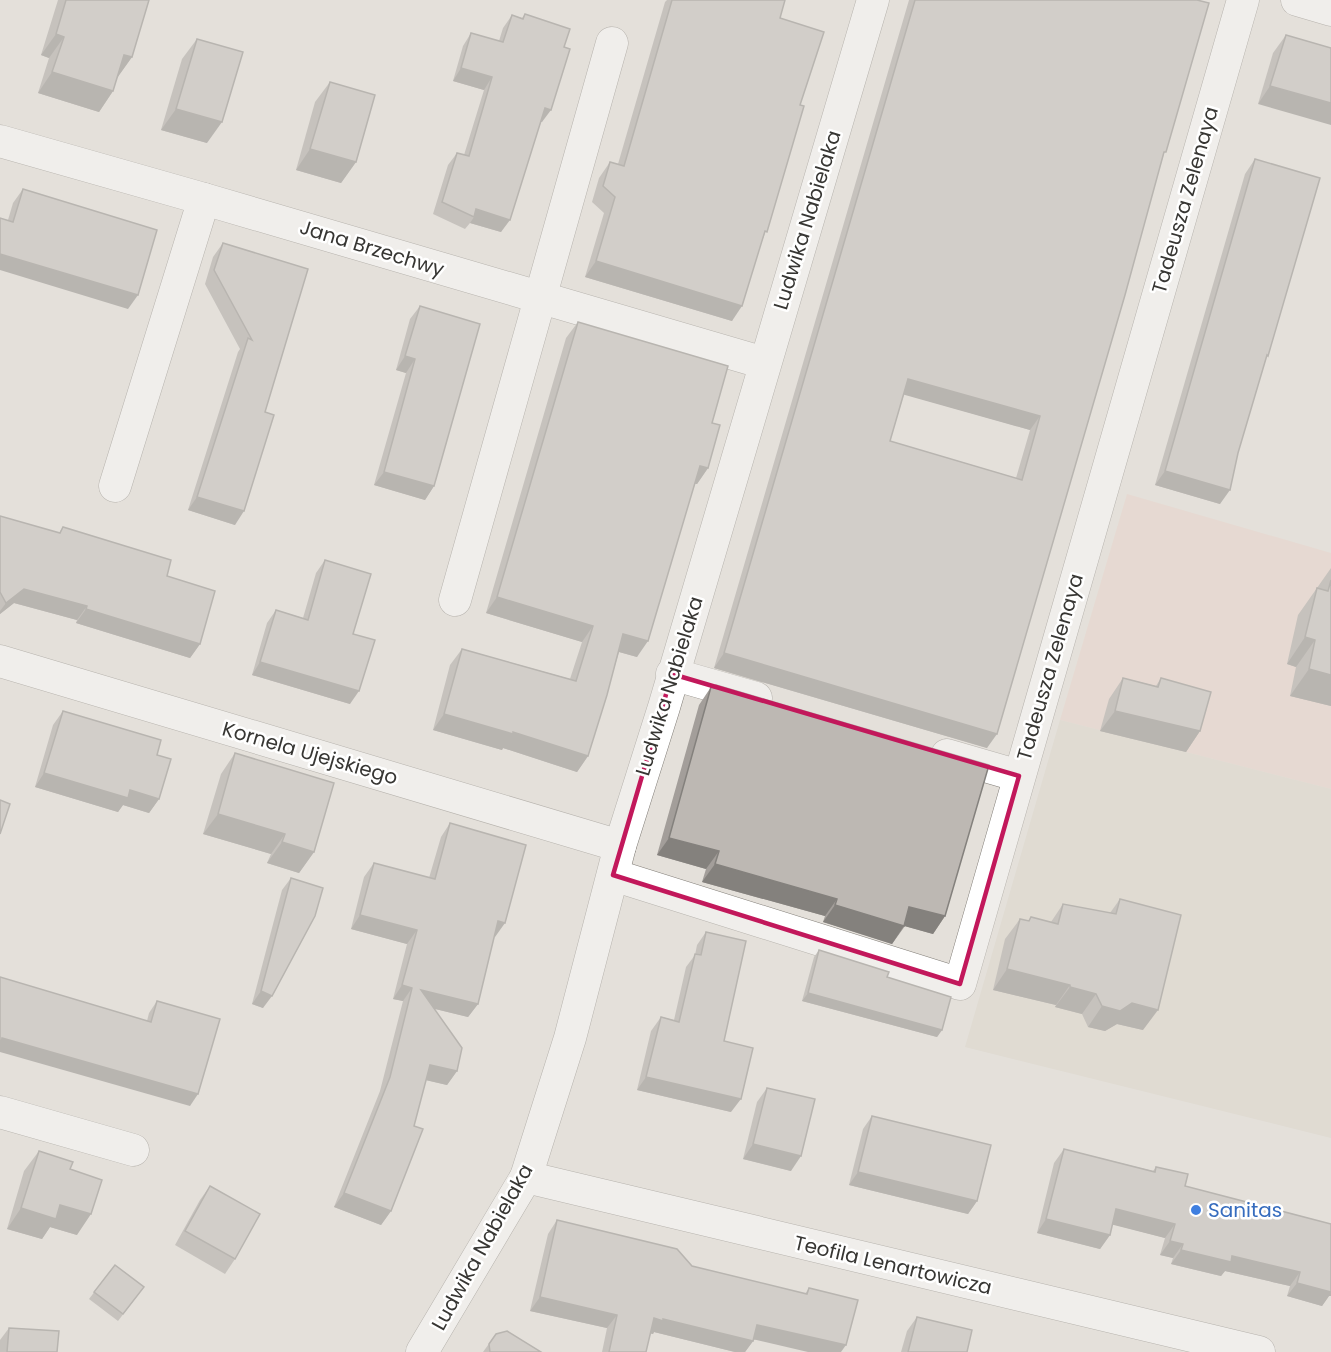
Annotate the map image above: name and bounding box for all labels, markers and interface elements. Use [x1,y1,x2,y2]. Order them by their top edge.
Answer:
street label: Tadeusza Zelenaya [1145,103,1225,297]
street label: Ludwika Nabielaka [766,127,848,313]
street label: Jana Brzechwy [296,213,448,283]
street label: Tadeusza Zelenaya [1010,570,1090,764]
street label: Ludwika Nabielaka [628,593,710,779]
street label: Kornela Ujejskiego [219,715,401,791]
street label: Ludwika Nabielaka [425,1159,539,1335]
place label: Sanitas [1208,1196,1282,1224]
marker: Sanitas [1189,1203,1203,1217]
street label: Teofila Lenartowicza [791,1229,995,1301]

